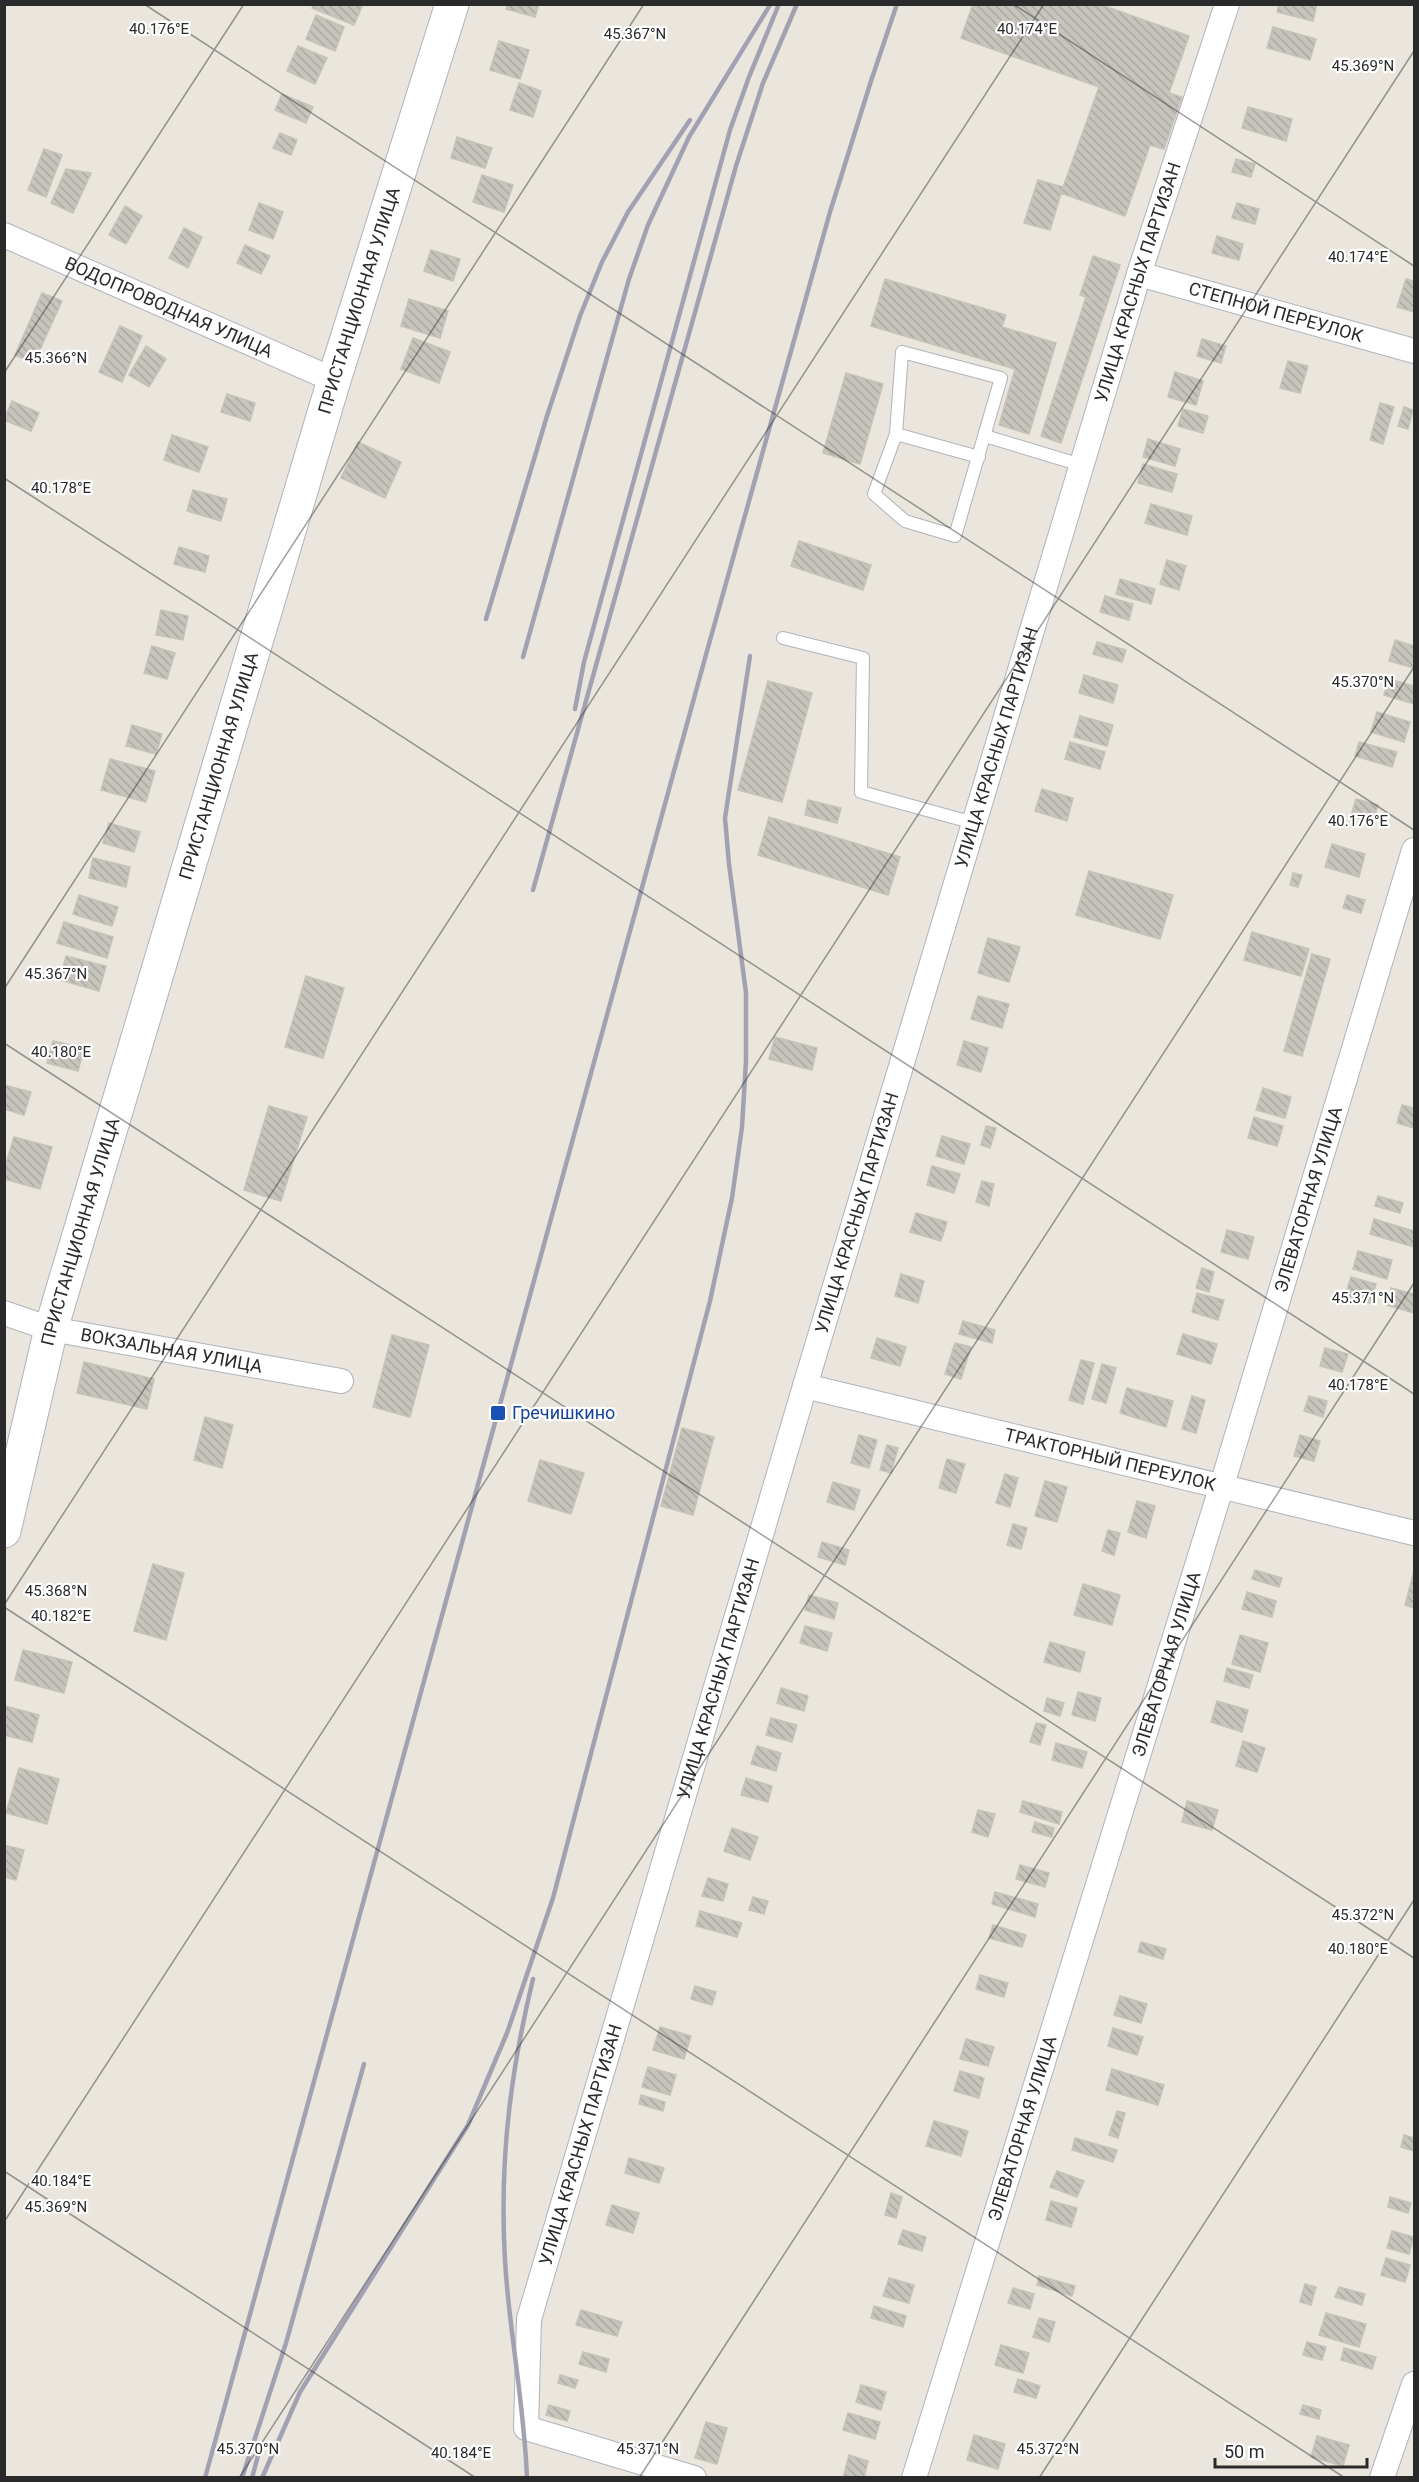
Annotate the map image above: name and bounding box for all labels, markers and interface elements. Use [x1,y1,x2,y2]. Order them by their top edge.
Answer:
text: 40.176°E [129,20,190,38]
text: 40.174°E [997,20,1058,38]
text: 45.367°N [604,25,666,43]
text: 45.369°N [1332,57,1394,75]
street label: УЛИЦА КРАСНЫХ ПАРТИЗАН [1090,160,1185,405]
street label: ПРИСТАНЦИОННАЯ УЛИЦА [313,184,404,416]
text: 40.174°E [1328,248,1389,266]
street label: ВОДОПРОВОДНАЯ УЛИЦА [62,252,276,362]
street label: СТЕПНОЙ ПЕРЕУЛОК [1186,277,1366,346]
text: 45.366°N [25,349,87,367]
text: 40.178°E [31,479,92,497]
street label: УЛИЦА КРАСНЫХ ПАРТИЗАН [950,624,1042,870]
street label: ПРИСТАНЦИОННАЯ УЛИЦА [175,649,262,882]
text: 45.370°N [1332,673,1394,691]
text: 40.176°E [1328,812,1389,830]
text: 45.367°N [25,965,87,983]
text: 40.180°E [31,1043,92,1061]
street label: УЛИЦА КРАСНЫХ ПАРТИЗАН [810,1090,903,1336]
street label: ЭЛЕВАТОРНАЯ УЛИЦА [1270,1104,1346,1295]
street label: ПРИСТАНЦИОННАЯ УЛИЦА [36,1115,124,1348]
text: 45.371°N [1332,1289,1394,1307]
street label: ВОКЗАЛЬНАЯ УЛИЦА [79,1324,264,1377]
text: 40.178°E [1328,1376,1389,1394]
place label: Гречишкино [512,1402,615,1423]
marker: Гречишкино [489,1404,507,1422]
street label: ТРАКТОРНЫЙ ПЕРЕУЛОК [1003,1424,1218,1495]
street label: УЛИЦА КРАСНЫХ ПАРТИЗАН [672,1556,763,1802]
street label: ЭЛЕВАТОРНАЯ УЛИЦА [1127,1568,1205,1759]
text: 45.368°N [25,1582,87,1600]
text: 40.182°E [31,1607,92,1625]
text: 45.372°N [1332,1906,1394,1924]
text: 40.180°E [1328,1940,1389,1958]
street label: УЛИЦА КРАСНЫХ ПАРТИЗАН [534,2022,626,2268]
street label: ЭЛЕВАТОРНАЯ УЛИЦА [983,2033,1061,2224]
text: 40.184°E [31,2172,92,2190]
text: 45.369°N [25,2198,87,2216]
scale bar [1215,2431,1366,2469]
text: 45.370°N [217,2440,279,2458]
text: 45.371°N [617,2440,679,2458]
text: 45.372°N [1017,2440,1079,2458]
text: 50 m [1224,2441,1264,2462]
text: 40.184°E [431,2444,492,2462]

